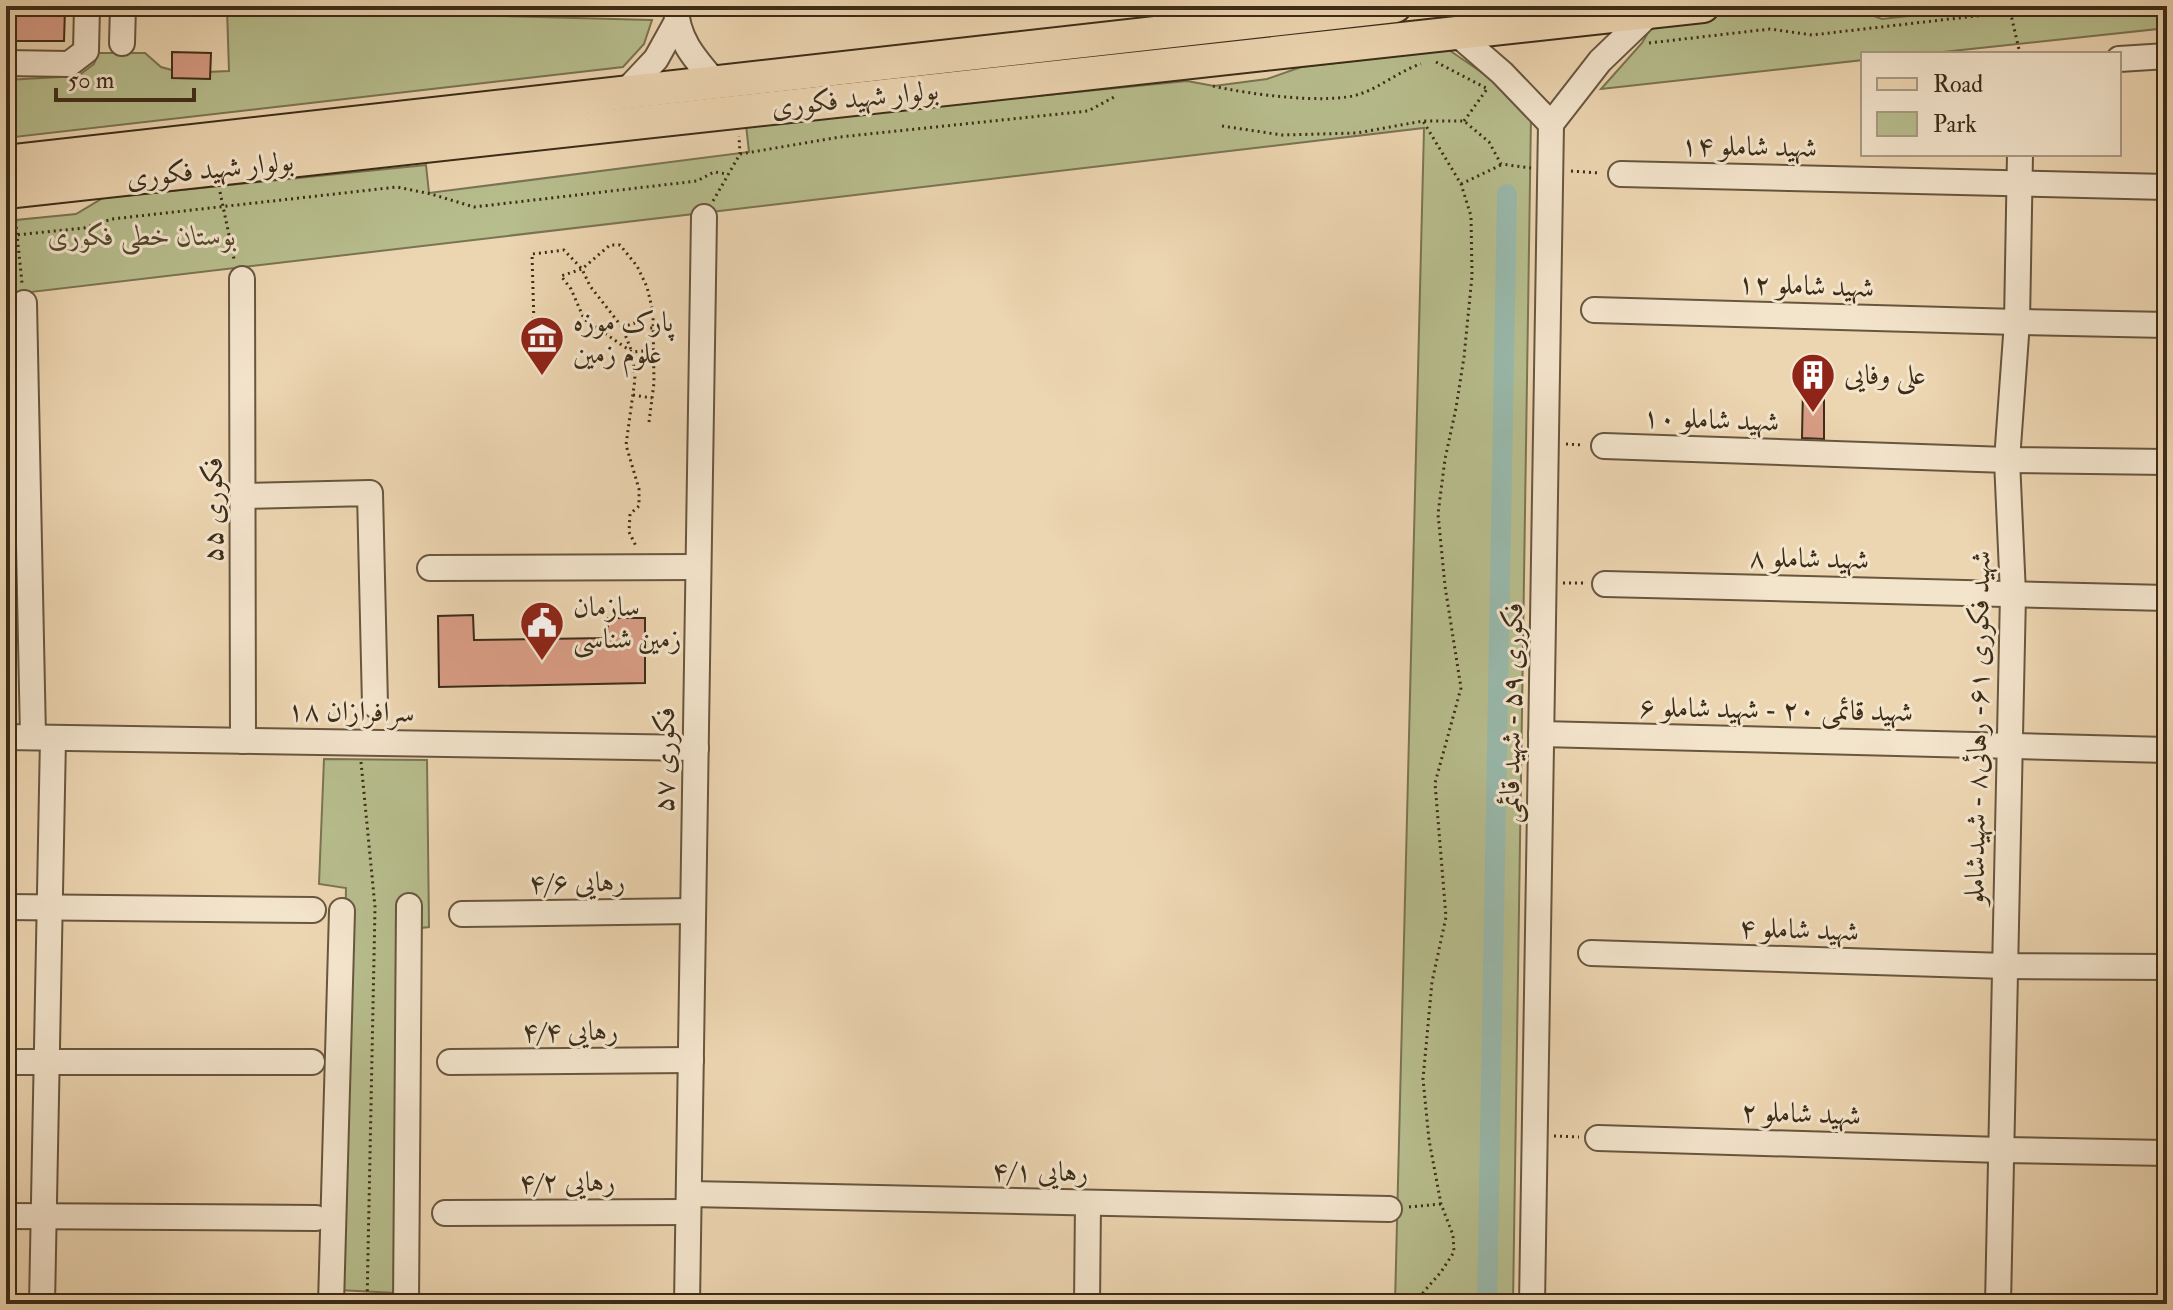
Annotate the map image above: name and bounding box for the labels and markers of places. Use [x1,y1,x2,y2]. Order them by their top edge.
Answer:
place label: پارک موزه علوم زمین [573,305,675,378]
museum icon: پارک موزه علوم زمین [518,314,566,377]
building icon: علی وفایی [1789,351,1837,414]
place label: علی وفایی [1844,358,1926,395]
place label: سازمان زمین شناسی [573,590,681,658]
public building icon: سازمان زمین شناسی [518,599,566,662]

